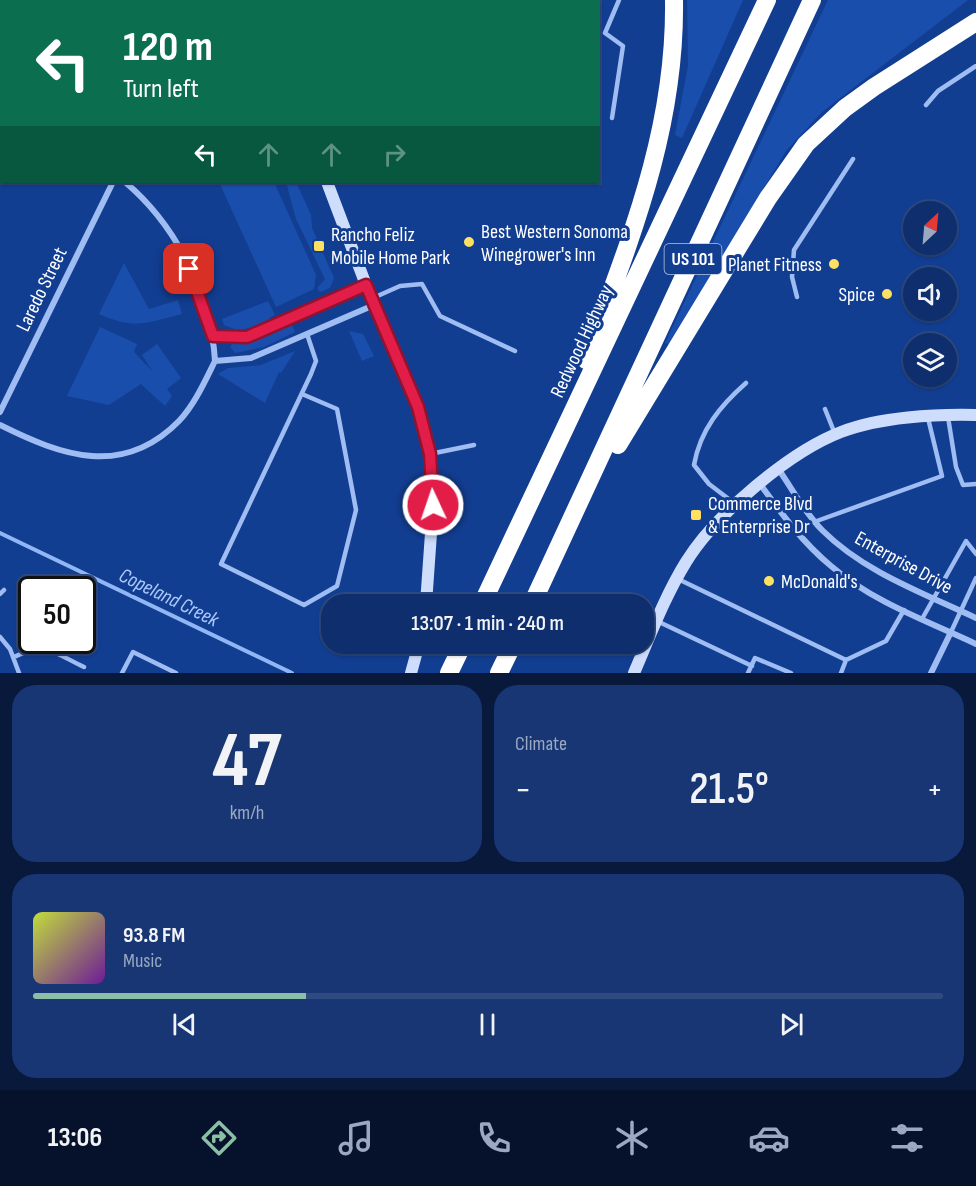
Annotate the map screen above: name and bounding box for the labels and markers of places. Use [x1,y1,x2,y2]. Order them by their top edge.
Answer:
place label: Best Western Sonoma Winegrower's Inn [481,220,628,267]
place label: Rancho Feliz Mobile Home Park [331,223,450,270]
marker: Best Western Sonoma Winegrower's Inn [462,235,476,249]
marker: Rancho Feliz Mobile Home Park [312,239,326,253]
pin [163,243,214,294]
place label: Planet Fitness [728,253,822,277]
marker: Planet Fitness [827,257,841,271]
place label: Spice [838,283,875,307]
marker: Spice [880,287,894,301]
place label: Commerce Blvd & Enterprise Dr [708,492,813,539]
marker: Commerce Blvd & Enterprise Dr [689,508,703,522]
place label: McDonald's [781,570,858,594]
marker: McDonald's [762,574,776,588]

